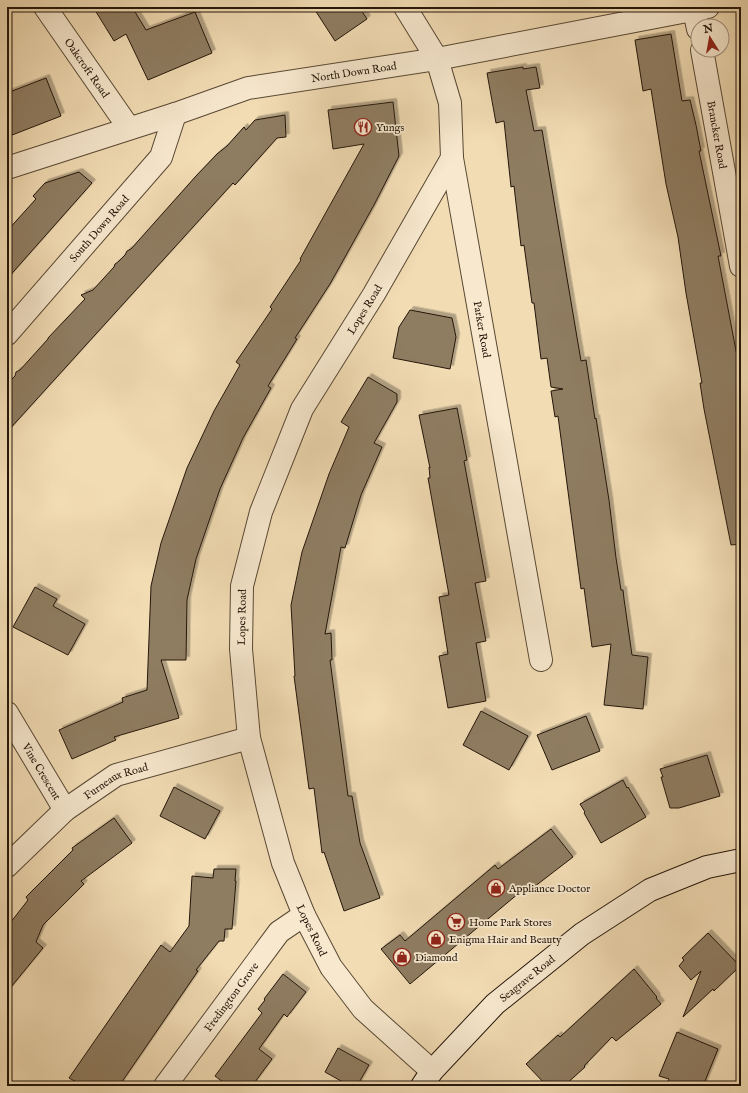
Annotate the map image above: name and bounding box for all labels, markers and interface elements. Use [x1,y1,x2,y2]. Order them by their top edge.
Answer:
north arrow [690,18,730,58]
text: N [701,21,715,37]
street label: Oakcroft Road [61,36,112,101]
street label: North Down Road [310,59,398,86]
street label: Brancker Road [703,100,729,170]
restaurant icon: Yungs [353,117,373,137]
place label: Yungs [376,121,405,135]
street label: South Down Road [67,193,133,265]
street label: Lopes Road [344,282,386,337]
street label: Parker Road [470,300,493,359]
street label: Lopes Road [235,589,250,645]
street label: Vine Crescent [18,740,64,803]
street label: Furneaux Road [81,760,150,803]
shop icon: Appliance Doctor [486,878,506,898]
place label: Appliance Doctor [508,882,590,896]
street label: Lopes Road [293,902,330,959]
supermarket icon: Home Park Stores [446,912,466,932]
place label: Home Park Stores [469,916,552,930]
shop icon: Enigma Hair and Beauty [426,929,446,949]
place label: Enigma Hair and Beauty [449,933,562,947]
shop icon: Diamond [392,947,412,967]
place label: Diamond [415,951,458,965]
street label: Seagrave Road [497,952,558,1006]
street label: Fredington Grove [202,960,262,1035]

